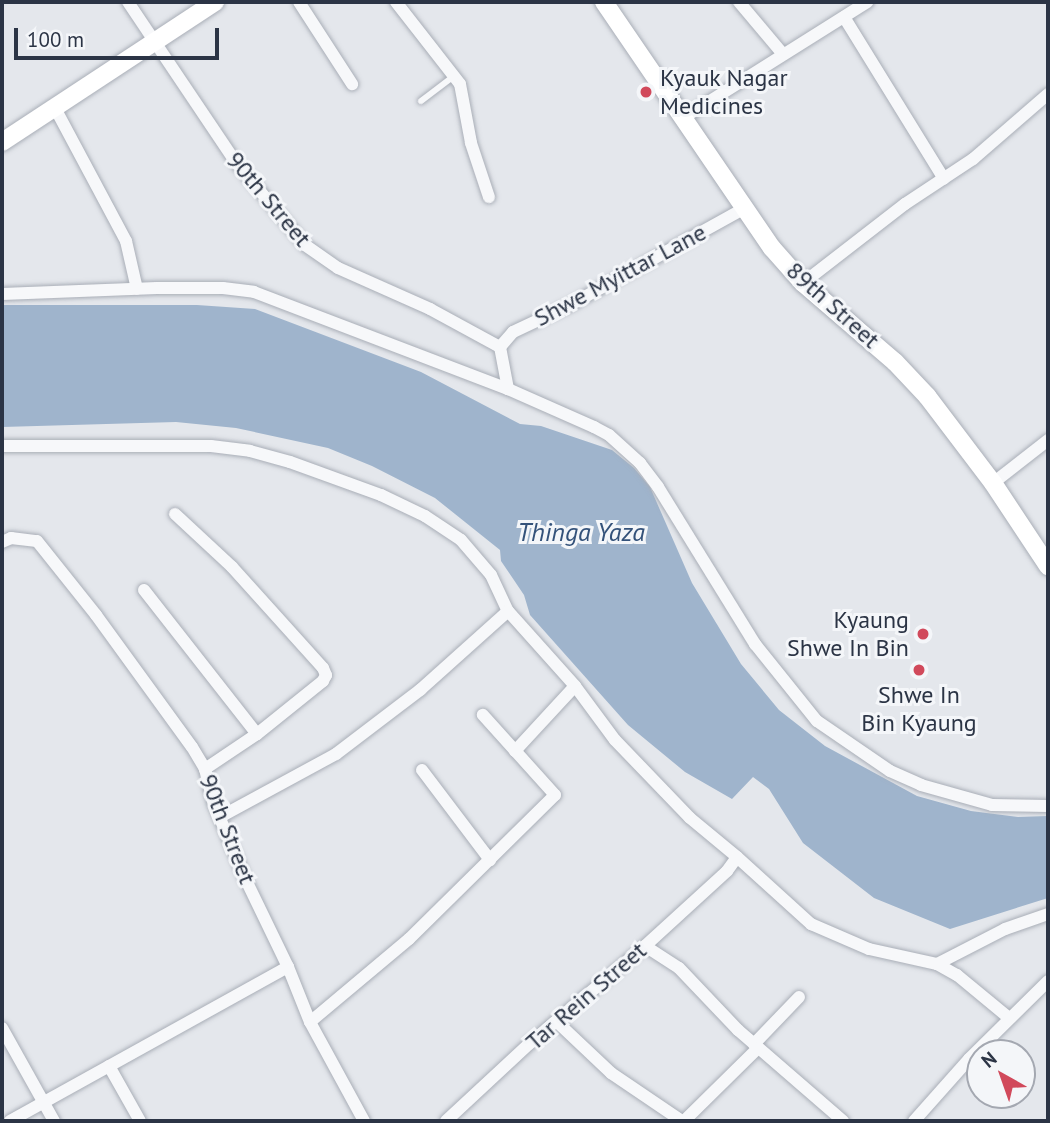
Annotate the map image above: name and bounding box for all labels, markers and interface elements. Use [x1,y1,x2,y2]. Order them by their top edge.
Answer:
scale bar [18,14,222,58]
text: 100 m [27,26,84,53]
place label: Kyauk Nagar Medicines [660,64,788,120]
marker: Kyauk Nagar Medicines [638,84,654,100]
street label: 90th Street [221,146,317,252]
street label: Shwe Myittar Lane [529,218,711,332]
street label: 89th Street [781,256,885,354]
water label: Thinga Yaza [517,516,645,548]
place label: Kyaung Shwe In Bin [787,606,909,662]
marker: Kyaung Shwe In Bin [915,626,931,642]
marker: Shwe In Bin Kyaung [911,662,927,678]
place label: Shwe In Bin Kyaung [861,681,977,737]
street label: 90th Street [194,770,262,888]
street label: Tar Rein Street [520,936,652,1056]
north arrow [966,1039,1036,1109]
text: N [976,1046,1001,1073]

